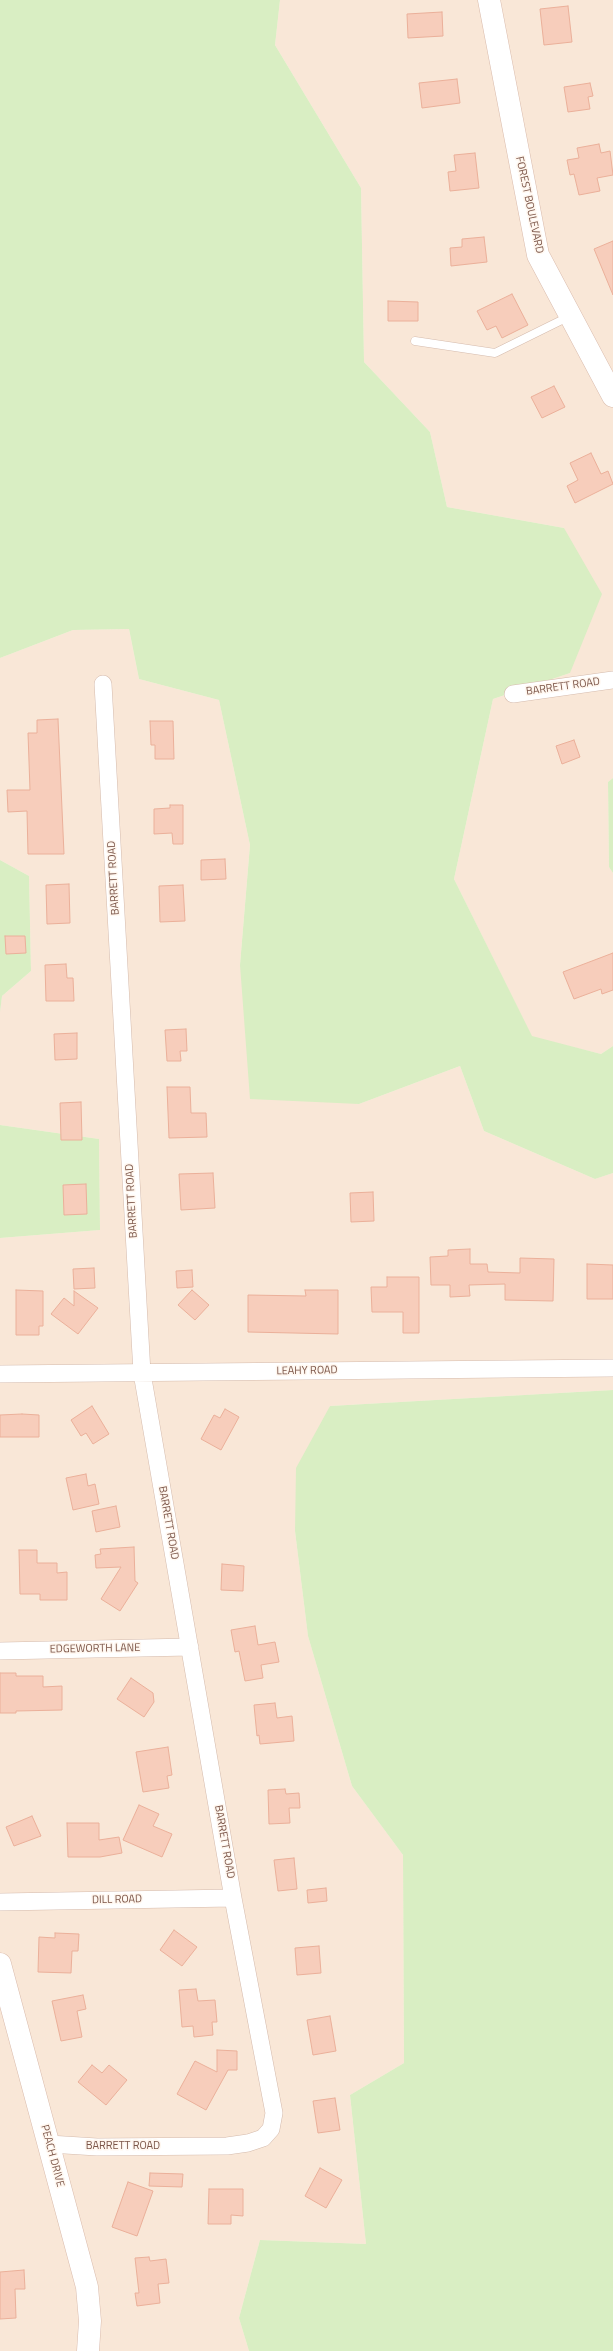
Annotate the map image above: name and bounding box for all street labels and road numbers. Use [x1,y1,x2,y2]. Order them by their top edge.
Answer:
street label: FOREST BOULEVARD [512,155,546,255]
street label: BARRETT ROAD [525,675,601,699]
street label: BARRETT ROAD [105,841,123,915]
street label: BARRETT ROAD [123,1164,141,1238]
street label: LEAHY ROAD [276,1364,338,1378]
street label: BARRETT ROAD [155,1485,181,1561]
street label: EDGEWORTH LANE [50,1642,140,1656]
street label: BARRETT ROAD [211,1804,237,1880]
street label: DILL ROAD [92,1893,142,1907]
street label: PEACH DRIVE [37,2123,67,2189]
street label: BARRETT ROAD [86,2139,160,2153]

